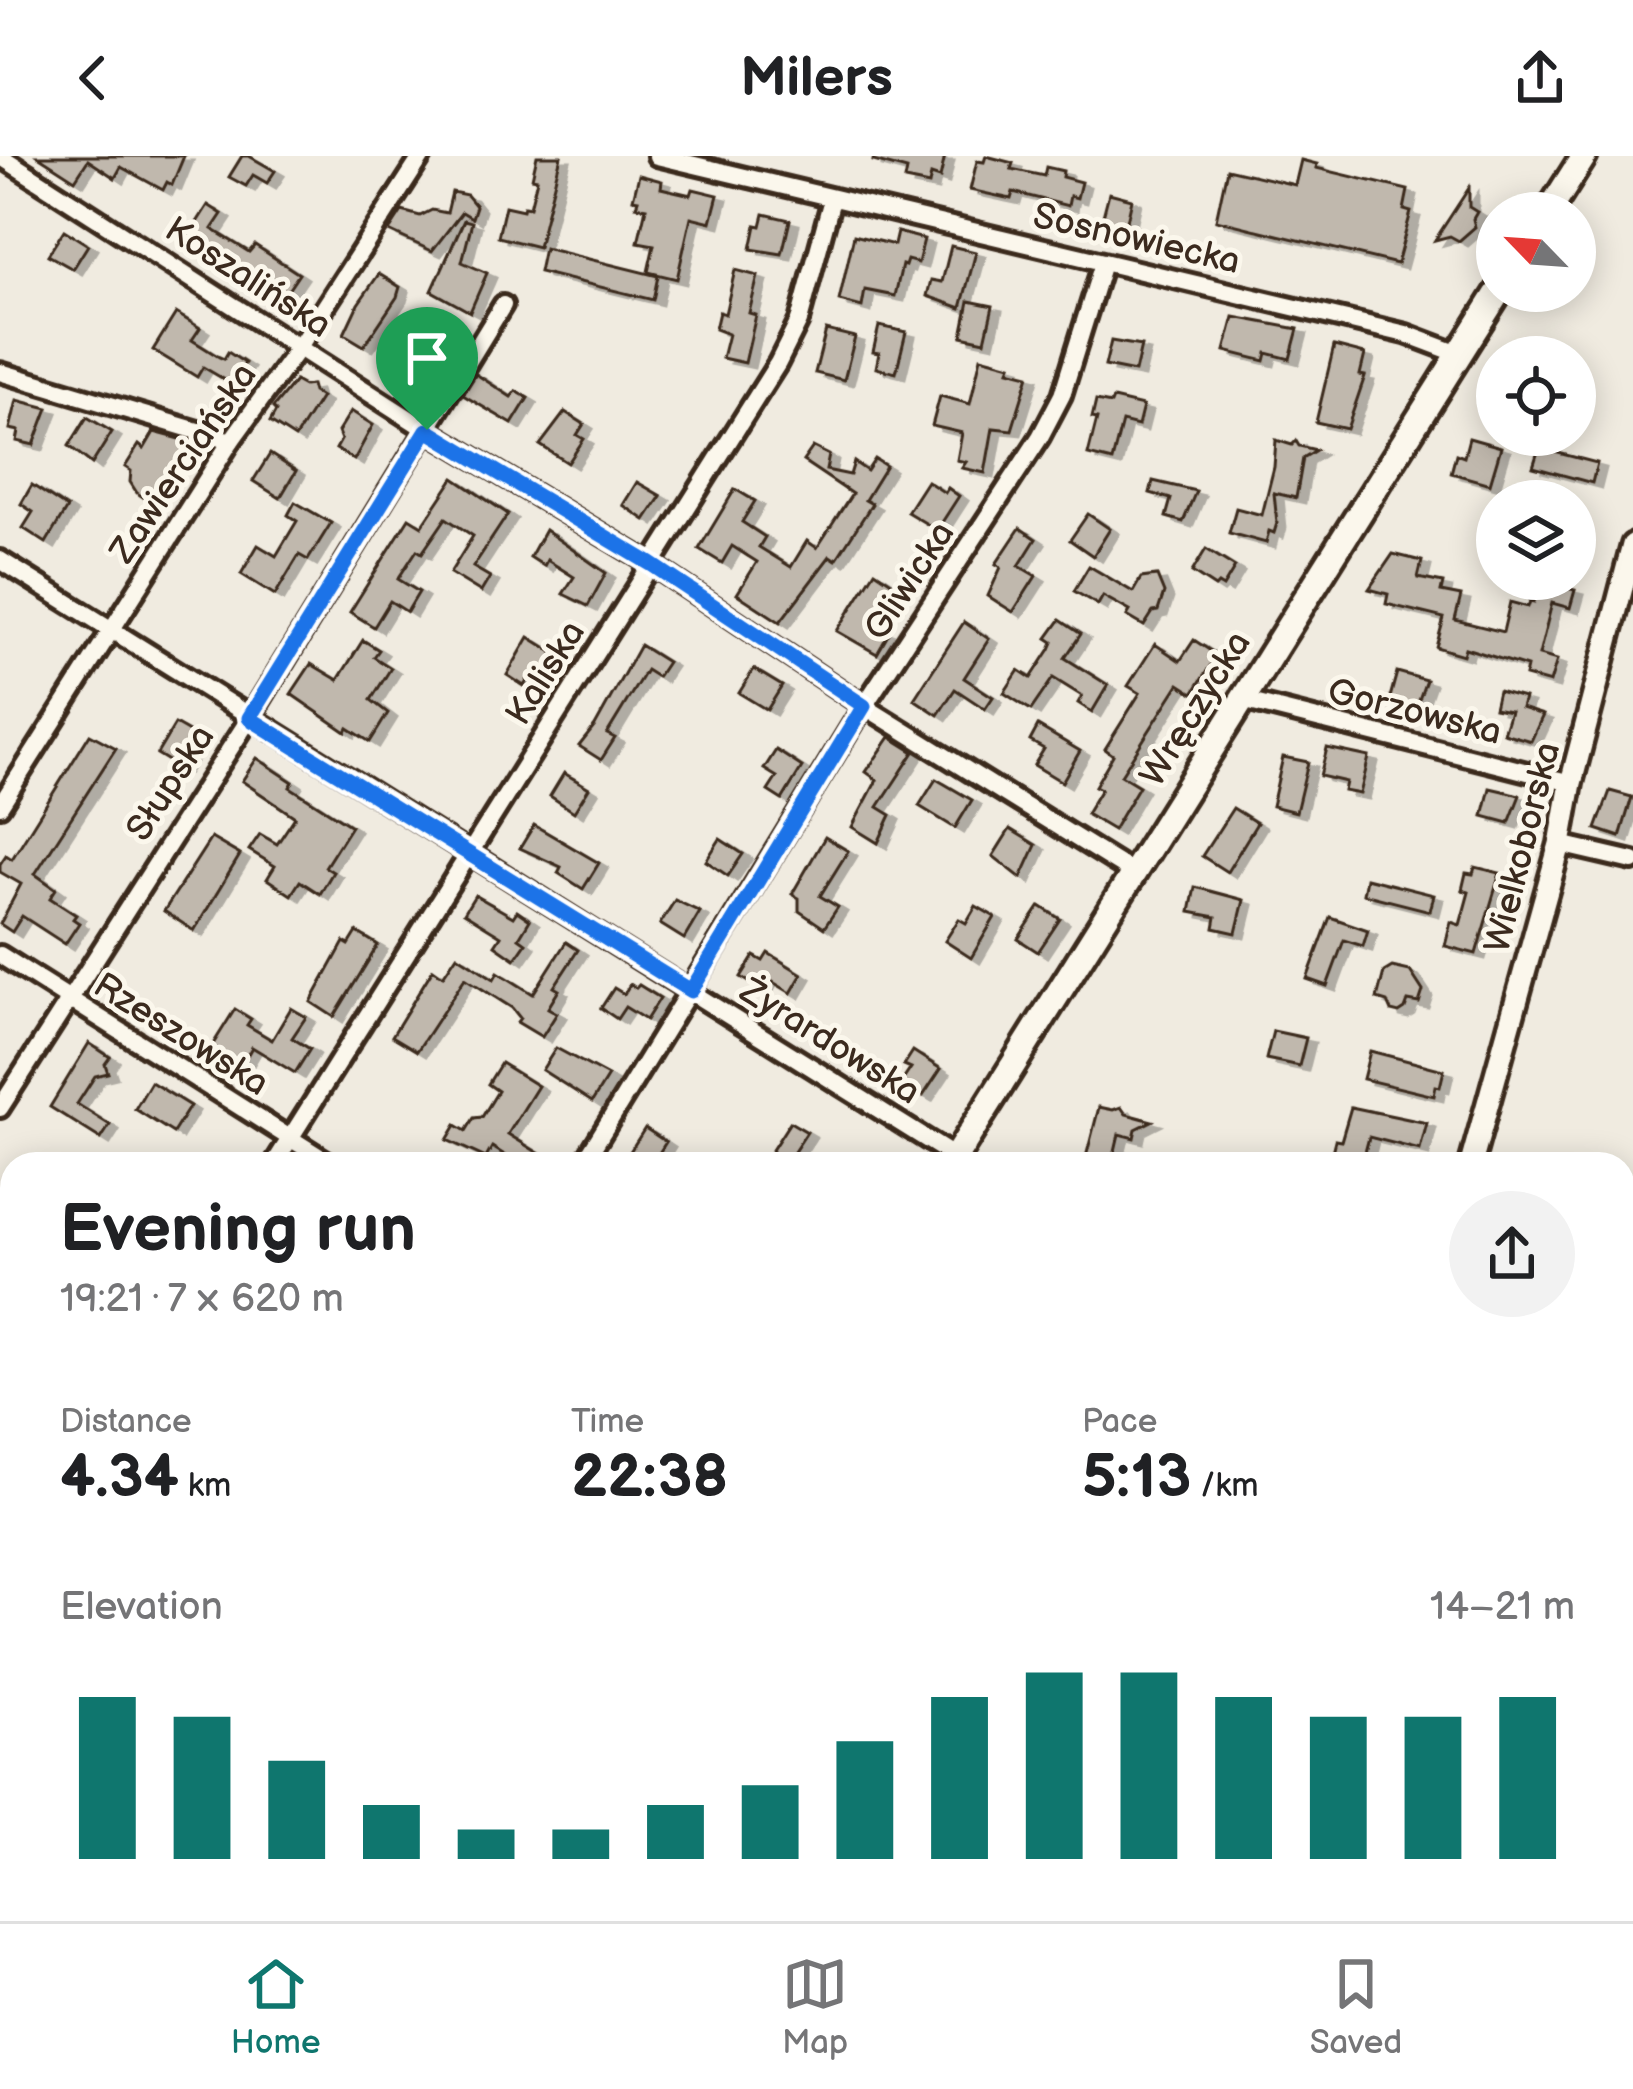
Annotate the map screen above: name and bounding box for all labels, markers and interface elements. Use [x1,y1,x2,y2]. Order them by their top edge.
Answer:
icon: back [60,45,126,111]
icon: share [1507,45,1573,111]
text: Milers [740,46,893,111]
north arrow [1476,192,1596,312]
map controls [1476,192,1596,600]
street label: Sosnowiecka [1029,195,1244,284]
street label: Koszalińska [156,208,339,348]
pin [376,307,478,430]
icon: arrive [394,325,460,391]
button: locate [1476,336,1596,456]
street label: Zawierciańska [101,355,267,572]
button: layers [1476,480,1596,600]
street label: Gliwicka [856,514,964,649]
street label: Kaliska [497,613,595,733]
street label: Wręczycka [1132,624,1261,795]
street label: Gorzowska [1323,670,1506,755]
street label: Słupska [118,718,224,849]
street label: Wielkoborska [1477,738,1570,957]
street label: Rzeszowska [85,964,276,1106]
street label: Żyrardowska [731,969,927,1114]
text: Evening run [60,1191,416,1270]
button: share [1449,1191,1575,1317]
text: 19:21 · 7 × 620 m [60,1276,344,1323]
text: Distance [60,1402,192,1442]
text: Time [571,1402,644,1442]
text: Pace [1082,1402,1157,1442]
text: 4.34 [60,1442,179,1514]
text: 22:38 [571,1442,728,1514]
text: 5:13 [1082,1442,1191,1514]
text: km [179,1466,231,1506]
text: /km [1191,1466,1259,1506]
text: Elevation [60,1584,223,1631]
text: 14–21 m [1430,1584,1575,1631]
tab: Home [231,1951,320,2063]
tab: Map [782,1951,848,2063]
tab: Saved [1310,1951,1402,2063]

